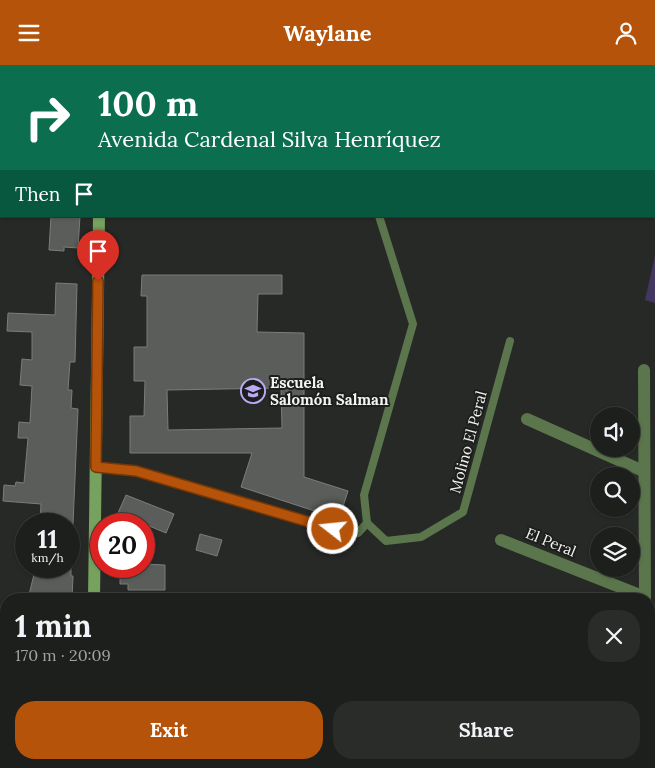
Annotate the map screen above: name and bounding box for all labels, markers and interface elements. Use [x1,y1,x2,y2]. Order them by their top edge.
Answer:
icon: menu [15,19,43,47]
text: Waylane [283,19,372,47]
icon: person [612,19,640,47]
text: 100 m [98,81,198,126]
icon: right [15,85,80,150]
text: Avenida Cardenal Silva Henríquez [98,125,441,153]
icon: arrive [70,180,98,208]
text: Then [15,182,60,206]
pin [77,230,119,281]
icon: arrive [84,237,112,265]
place label: Escuela Salomón Salman [270,373,389,409]
school or university icon: Escuela Salomón Salman [240,378,266,404]
street label: Molino El Peral [445,389,491,495]
map controls [590,407,640,577]
button: sound [590,407,640,457]
button: search [590,467,640,517]
position arrow [306,502,358,554]
speed limit sign: 20 [90,513,155,578]
text: 11 [37,523,58,555]
street label: El Peral [523,523,579,561]
button: layers [590,527,640,577]
text: km/h [31,550,64,565]
text: 1 min [15,607,92,645]
button: close [588,610,640,662]
text: 170 m · 20:09 [15,645,111,665]
button: Exit [15,701,323,759]
button: Share [333,701,640,759]

